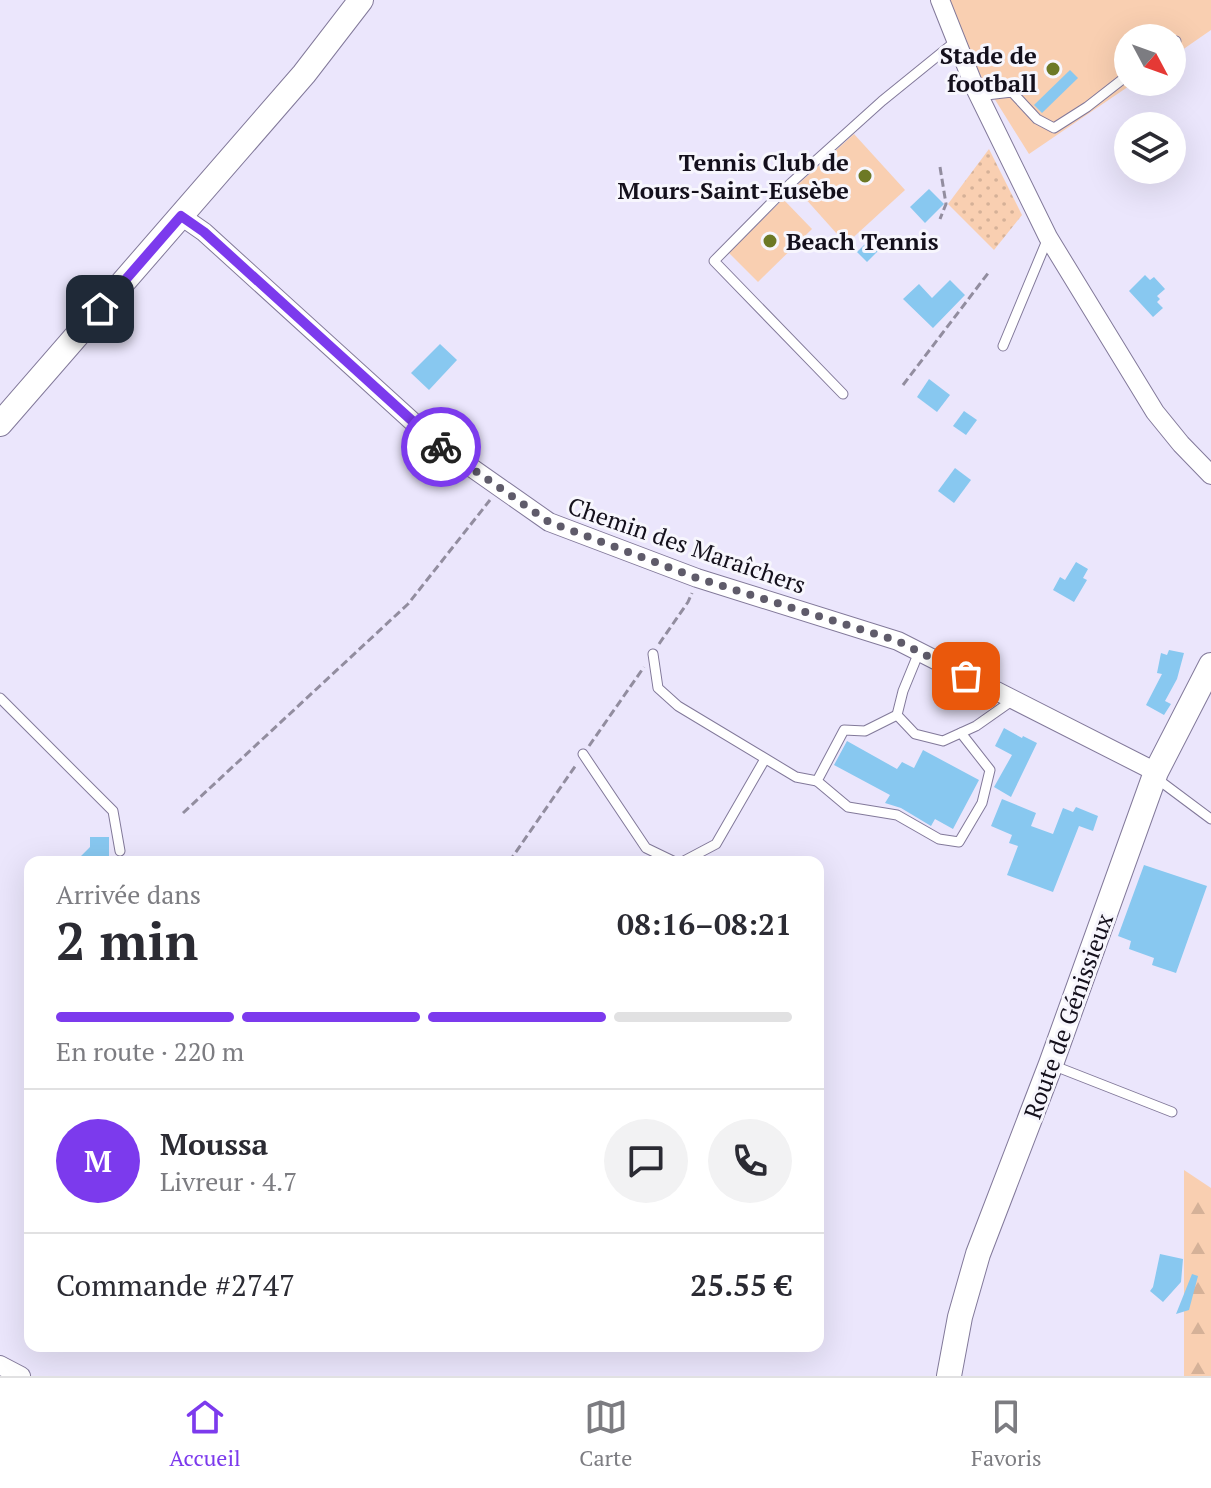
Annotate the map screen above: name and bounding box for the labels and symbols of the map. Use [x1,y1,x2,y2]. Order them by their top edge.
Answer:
north arrow [1114,24,1186,96]
place label: Stade de football [940,39,1037,99]
marker: Stade de football [1044,60,1062,78]
place label: Tennis Club de Mours-Saint-Eusèbe [617,146,849,206]
marker: Tennis Club de Mours-Saint-Eusèbe [856,167,874,185]
place label: Beach Tennis [786,225,939,257]
marker: Beach Tennis [761,232,779,250]
pin [66,275,134,343]
courier [401,407,481,487]
street label: Chemin des Maraîchers [564,489,810,601]
pin [932,642,1000,710]
street label: Route de Génissieux [1016,908,1120,1123]

